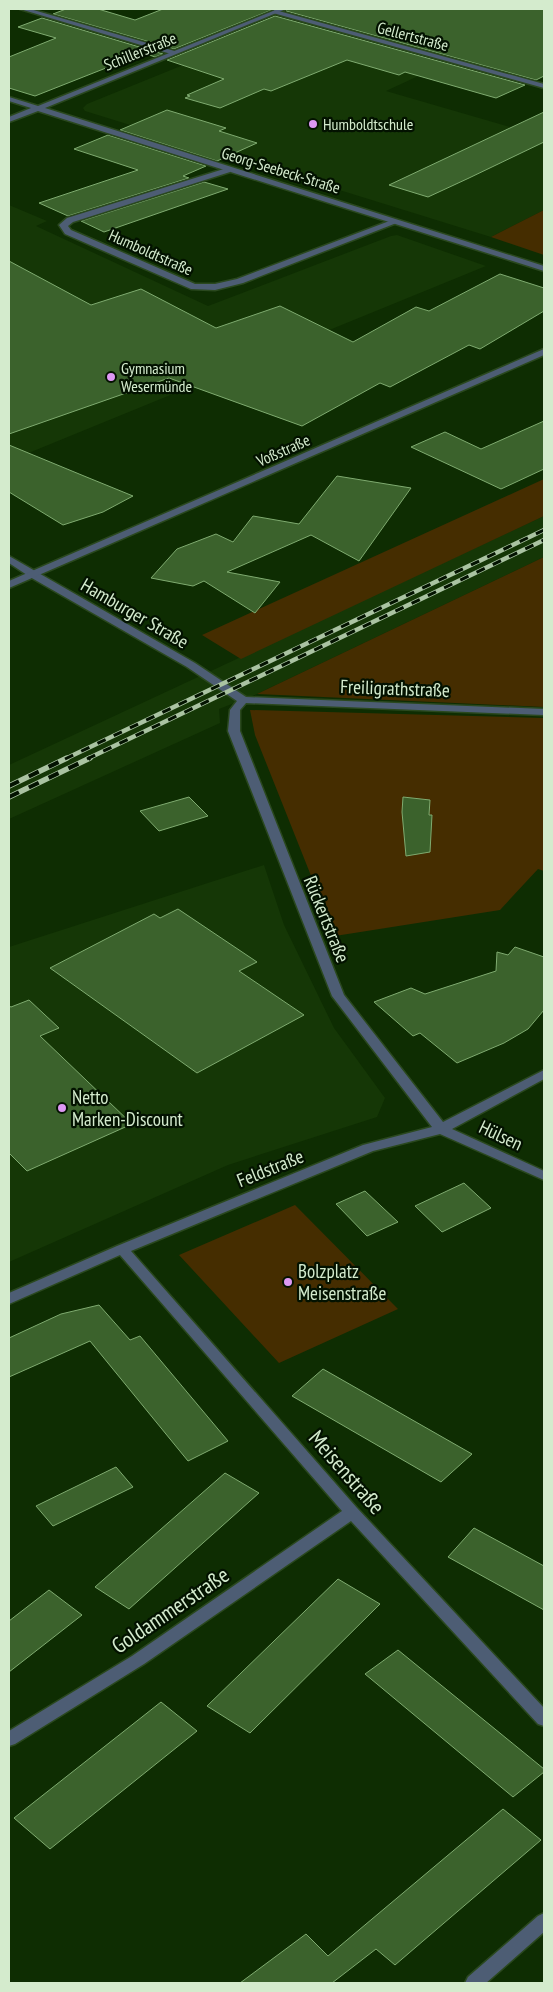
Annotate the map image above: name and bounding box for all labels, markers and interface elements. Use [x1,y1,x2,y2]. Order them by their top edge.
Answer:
street label: Gellertstraße [375,17,451,55]
street label: Schillerstraße [101,27,179,75]
place label: Humboldtschule [323,114,413,134]
marker: Humboldtschule [307,118,319,130]
street label: Georg-Seebeck-Straße [219,142,343,198]
street label: Humboldtstraße [106,225,196,279]
place label: Gymnasium Wesermünde [121,358,192,396]
marker: Gymnasium Wesermünde [105,371,117,383]
street label: Voßstraße [252,429,313,471]
street label: Hamburger Straße [77,572,193,654]
street label: Freiligrathstraße [340,674,450,702]
street label: Rückertstraße [299,872,355,966]
place label: Netto Marken-Discount [72,1085,184,1131]
marker: Netto Marken-Discount [56,1102,68,1114]
street label: Hülsen [475,1115,527,1155]
street label: Feldstraße [233,1144,307,1192]
place label: Bolzplatz Meisenstraße [298,1259,386,1305]
marker: Bolzplatz Meisenstraße [282,1276,294,1288]
street label: Meisenstraße [303,1424,391,1520]
street label: Goldammerstraße [106,1560,234,1660]

